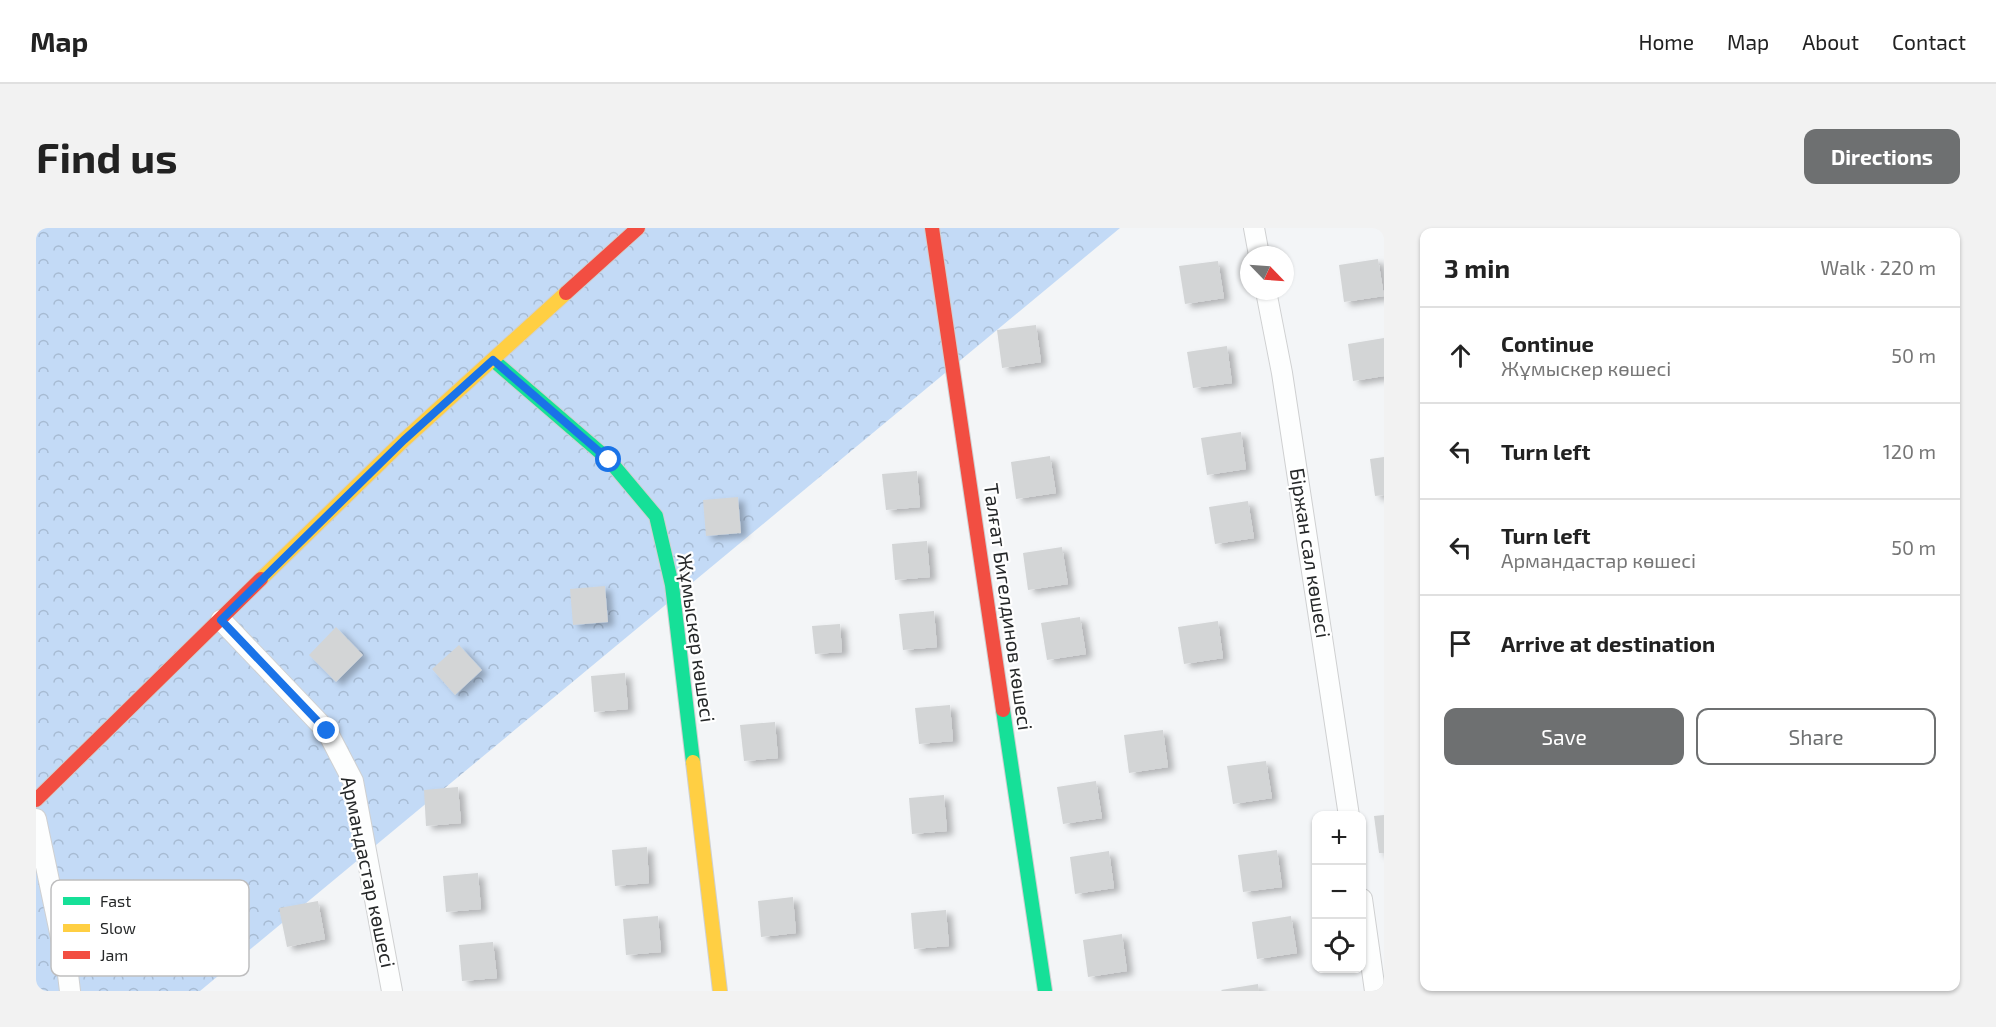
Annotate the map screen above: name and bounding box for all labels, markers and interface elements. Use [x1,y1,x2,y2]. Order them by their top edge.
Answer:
text: Map [30,24,88,58]
text: Home [1638,29,1694,54]
text: Map [1727,29,1769,54]
text: About [1802,29,1859,54]
text: Contact [1892,29,1966,54]
button: Directions [1804,129,1960,184]
text: Find us [36,131,178,181]
north arrow [1240,246,1294,300]
text: 3 min [1444,252,1510,283]
text: Walk · 220 m [1820,255,1936,279]
text: Continue [1501,330,1594,356]
icon: ahead [1444,339,1477,372]
text: 50 m [1891,343,1936,367]
text: Жұмыскер көшесі [1501,356,1671,380]
icon: left [1444,435,1477,468]
text: Turn left [1501,438,1590,464]
text: 120 m [1883,439,1936,463]
route start [595,446,621,472]
street label: Біржан сал көшесі [1286,466,1336,640]
street label: Талғат Бигелдинов көшесі [980,482,1038,732]
text: Turn left [1501,522,1590,548]
icon: left [1444,531,1477,564]
text: 50 m [1891,535,1936,559]
text: Армандастар көшесі [1501,548,1696,572]
street label: Жұмыскер көшесі [673,552,721,724]
icon: arrive [1444,627,1477,660]
text: Arrive at destination [1501,630,1715,656]
button: Save [1444,708,1684,765]
button: Share [1696,708,1936,765]
route end [313,717,339,743]
street label: Армандастар көшесі [337,774,401,970]
map controls [1312,811,1366,973]
button: + [1312,811,1366,865]
button: − [1312,865,1366,919]
legend [51,880,249,976]
text: Fast [100,891,131,910]
text: Slow [100,918,136,937]
button: locate [1312,919,1366,973]
text: Jam [100,945,128,964]

